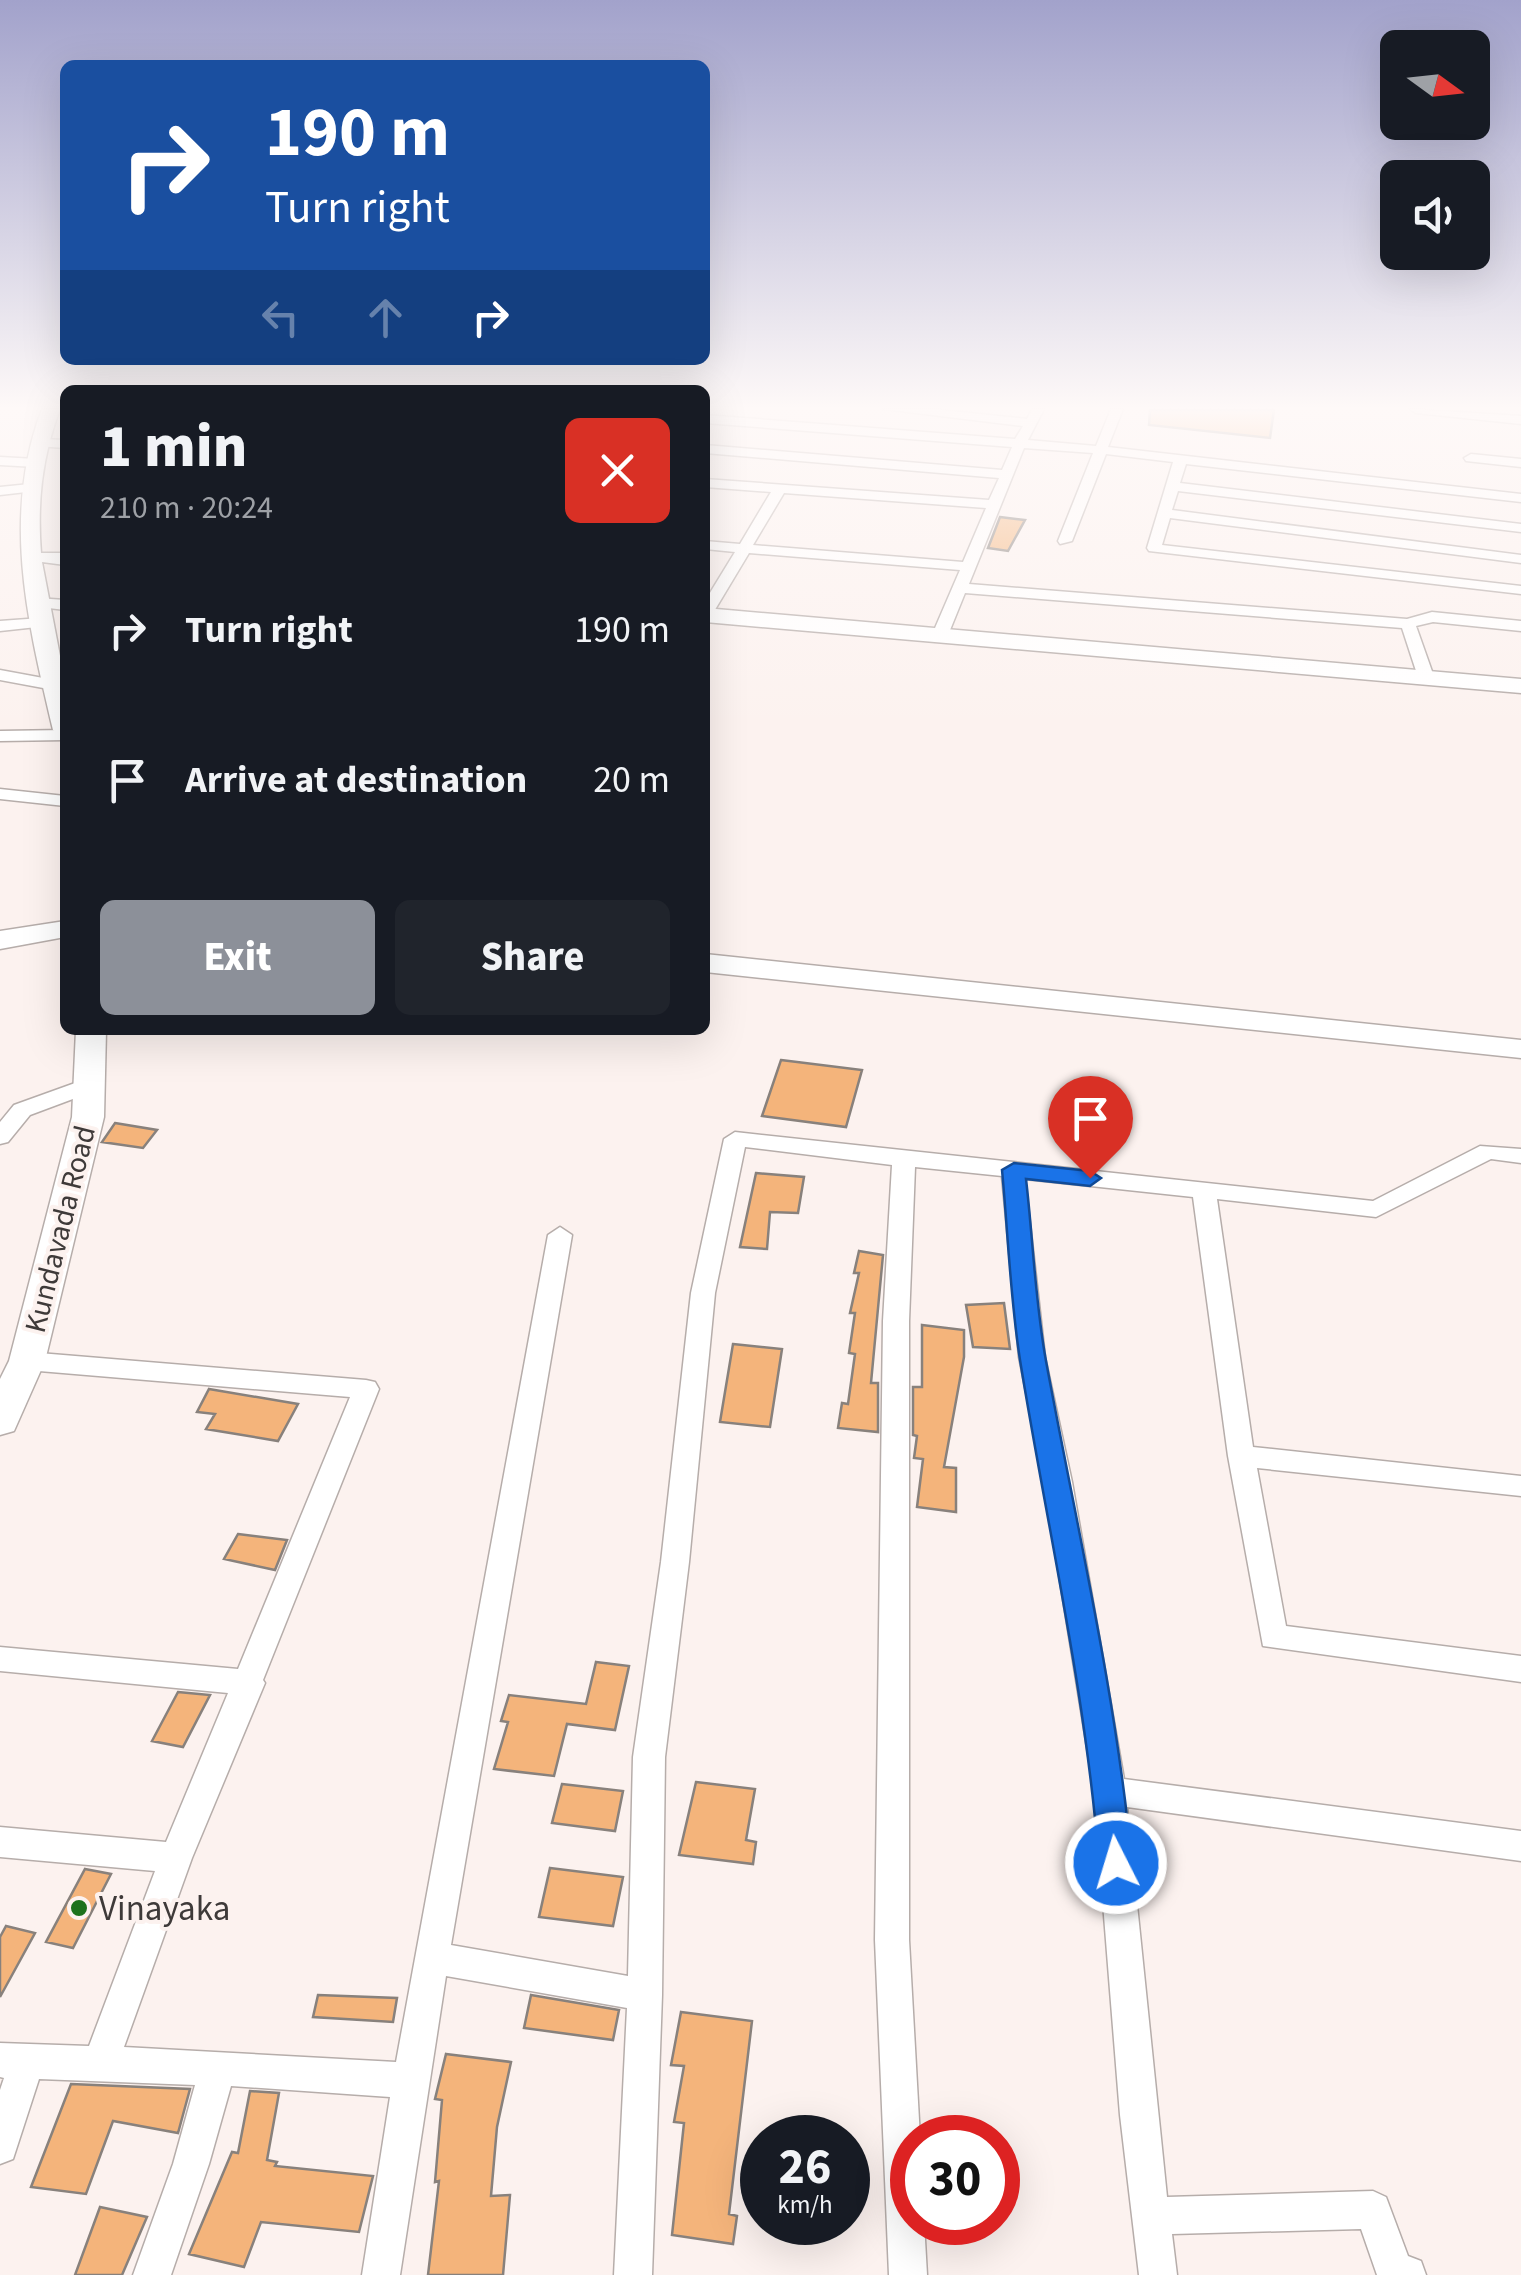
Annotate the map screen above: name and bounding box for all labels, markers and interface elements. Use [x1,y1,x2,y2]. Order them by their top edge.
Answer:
north arrow [1380,30,1490,140]
map controls [1380,30,1490,270]
text: 190 m [265,83,450,183]
icon: right [100,100,230,230]
button: sound [1380,160,1490,270]
text: Turn right [265,176,450,240]
icon: left [253,290,308,345]
icon: ahead [358,290,413,345]
icon: right [463,290,518,345]
text: 1 min [100,405,247,490]
button: close [565,418,670,523]
text: 210 m · 20:24 [100,485,273,531]
icon: right [100,603,155,658]
text: Turn right [185,603,353,657]
text: 190 m [574,603,670,657]
icon: arrive [100,753,155,808]
text: Arrive at destination [185,753,527,807]
text: 20 m [593,753,670,807]
button: Exit [100,900,375,1015]
button: Share [395,900,670,1015]
pin [1048,1076,1133,1179]
icon: arrive [1063,1091,1118,1146]
street label: Kundavada Road [14,1121,107,1337]
position arrow [1064,1811,1168,1915]
place label: Vinayaka [99,1884,230,1934]
marker: Vinayaka [68,1897,90,1919]
speed limit sign: 30 [890,2115,1020,2245]
text: 26 [779,2132,831,2203]
text: km/h [777,2187,833,2223]

